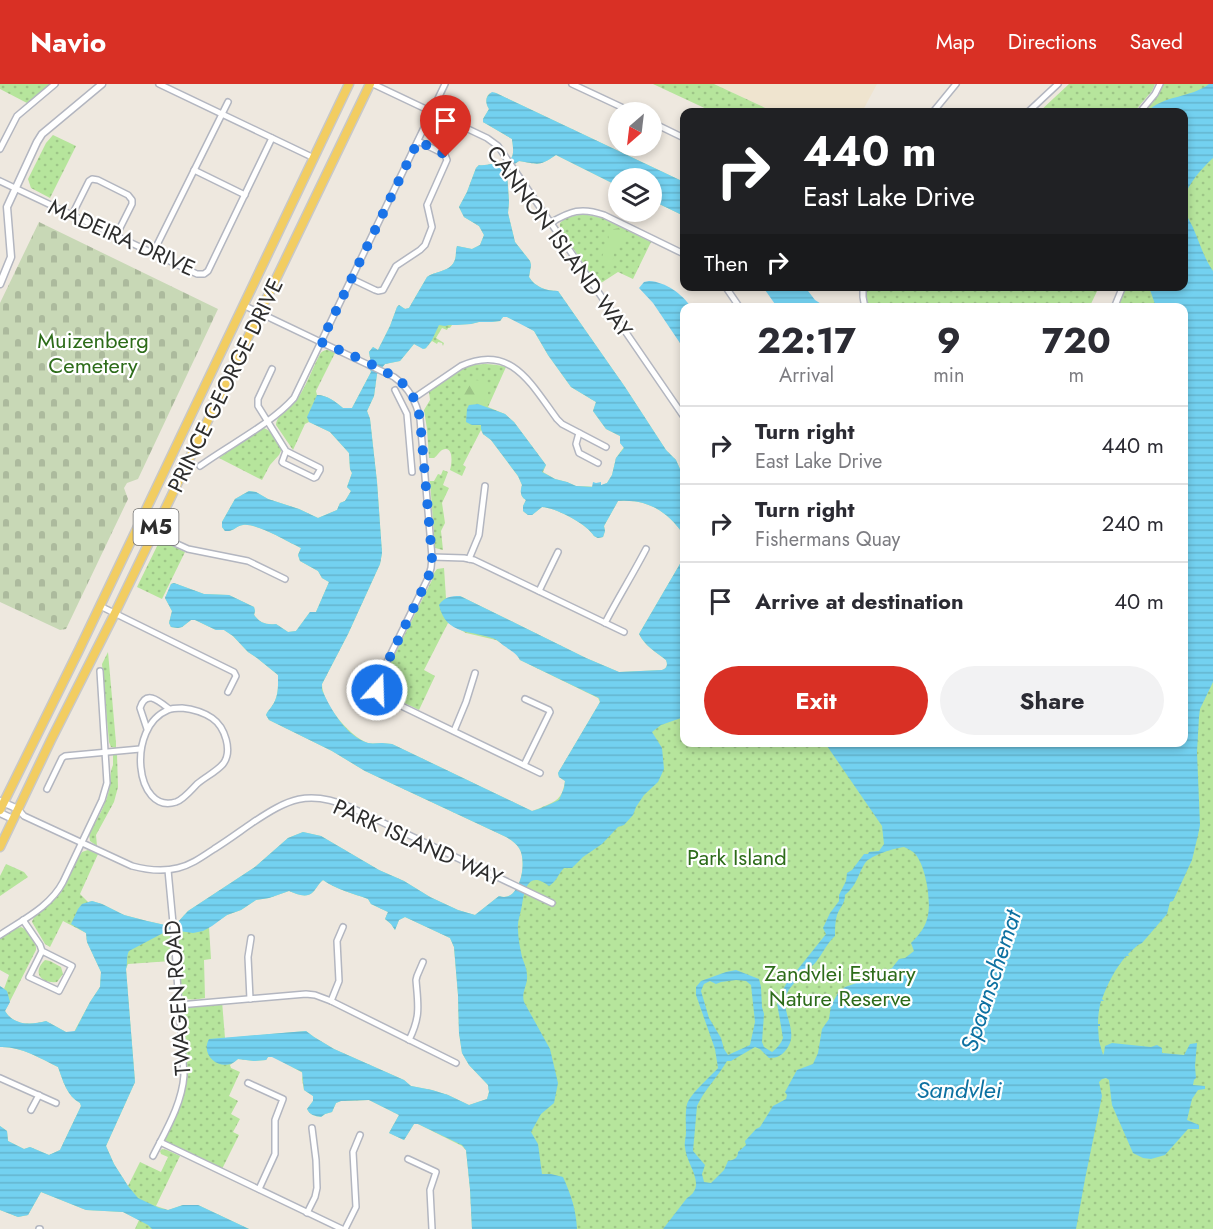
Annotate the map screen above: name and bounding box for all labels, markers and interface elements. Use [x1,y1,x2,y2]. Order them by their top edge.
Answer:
text: Navio [30,22,106,63]
text: Map [936,27,975,57]
text: Directions [1008,27,1097,57]
text: Saved [1130,27,1183,57]
pin [420,95,471,157]
north arrow [608,102,662,156]
map controls [608,102,662,222]
icon: arrive [429,104,462,137]
text: 440 m [803,121,936,182]
icon: right [704,132,782,210]
street label: CANNON ISLAND WAY [479,138,641,344]
button: layers [608,168,662,222]
text: East Lake Drive [803,177,975,216]
street label: MADEIRA DRIVE [44,190,200,284]
icon: right [761,246,794,279]
text: Then [704,247,749,279]
street label: PRINCE GEORGE DRIVE [159,273,291,497]
text: 22:17 [757,314,856,366]
text: 9 [937,314,961,366]
text: 720 [1042,314,1111,366]
park label: Muizenberg Cemetery [37,324,149,381]
text: Arrival [779,361,834,390]
text: min [933,361,964,390]
text: m [1068,361,1084,390]
text: Turn right [755,415,855,447]
icon: right [704,429,737,462]
text: 440 m [1101,429,1164,461]
text: East Lake Drive [755,447,882,476]
text: Turn right [755,493,855,525]
icon: right [704,507,737,540]
text: 240 m [1102,507,1164,539]
road number: M5 [134,509,178,545]
text: Fishermans Quay [755,525,900,554]
icon: arrive [704,585,737,618]
text: Arrive at destination [755,585,964,617]
text: 40 m [1114,585,1164,617]
position arrow [345,658,409,722]
button: Exit [704,666,928,735]
button: Share [940,666,1164,735]
street label: PARK ISLAND WAY [328,790,508,894]
park label: Park Island [687,841,787,873]
water label: Spaanschemat [951,904,1030,1056]
street label: TWAGEN ROAD [156,919,198,1077]
park label: Zandvlei Estuary Nature Reserve [764,957,916,1014]
water label: Sandvlei [916,1072,1003,1107]

